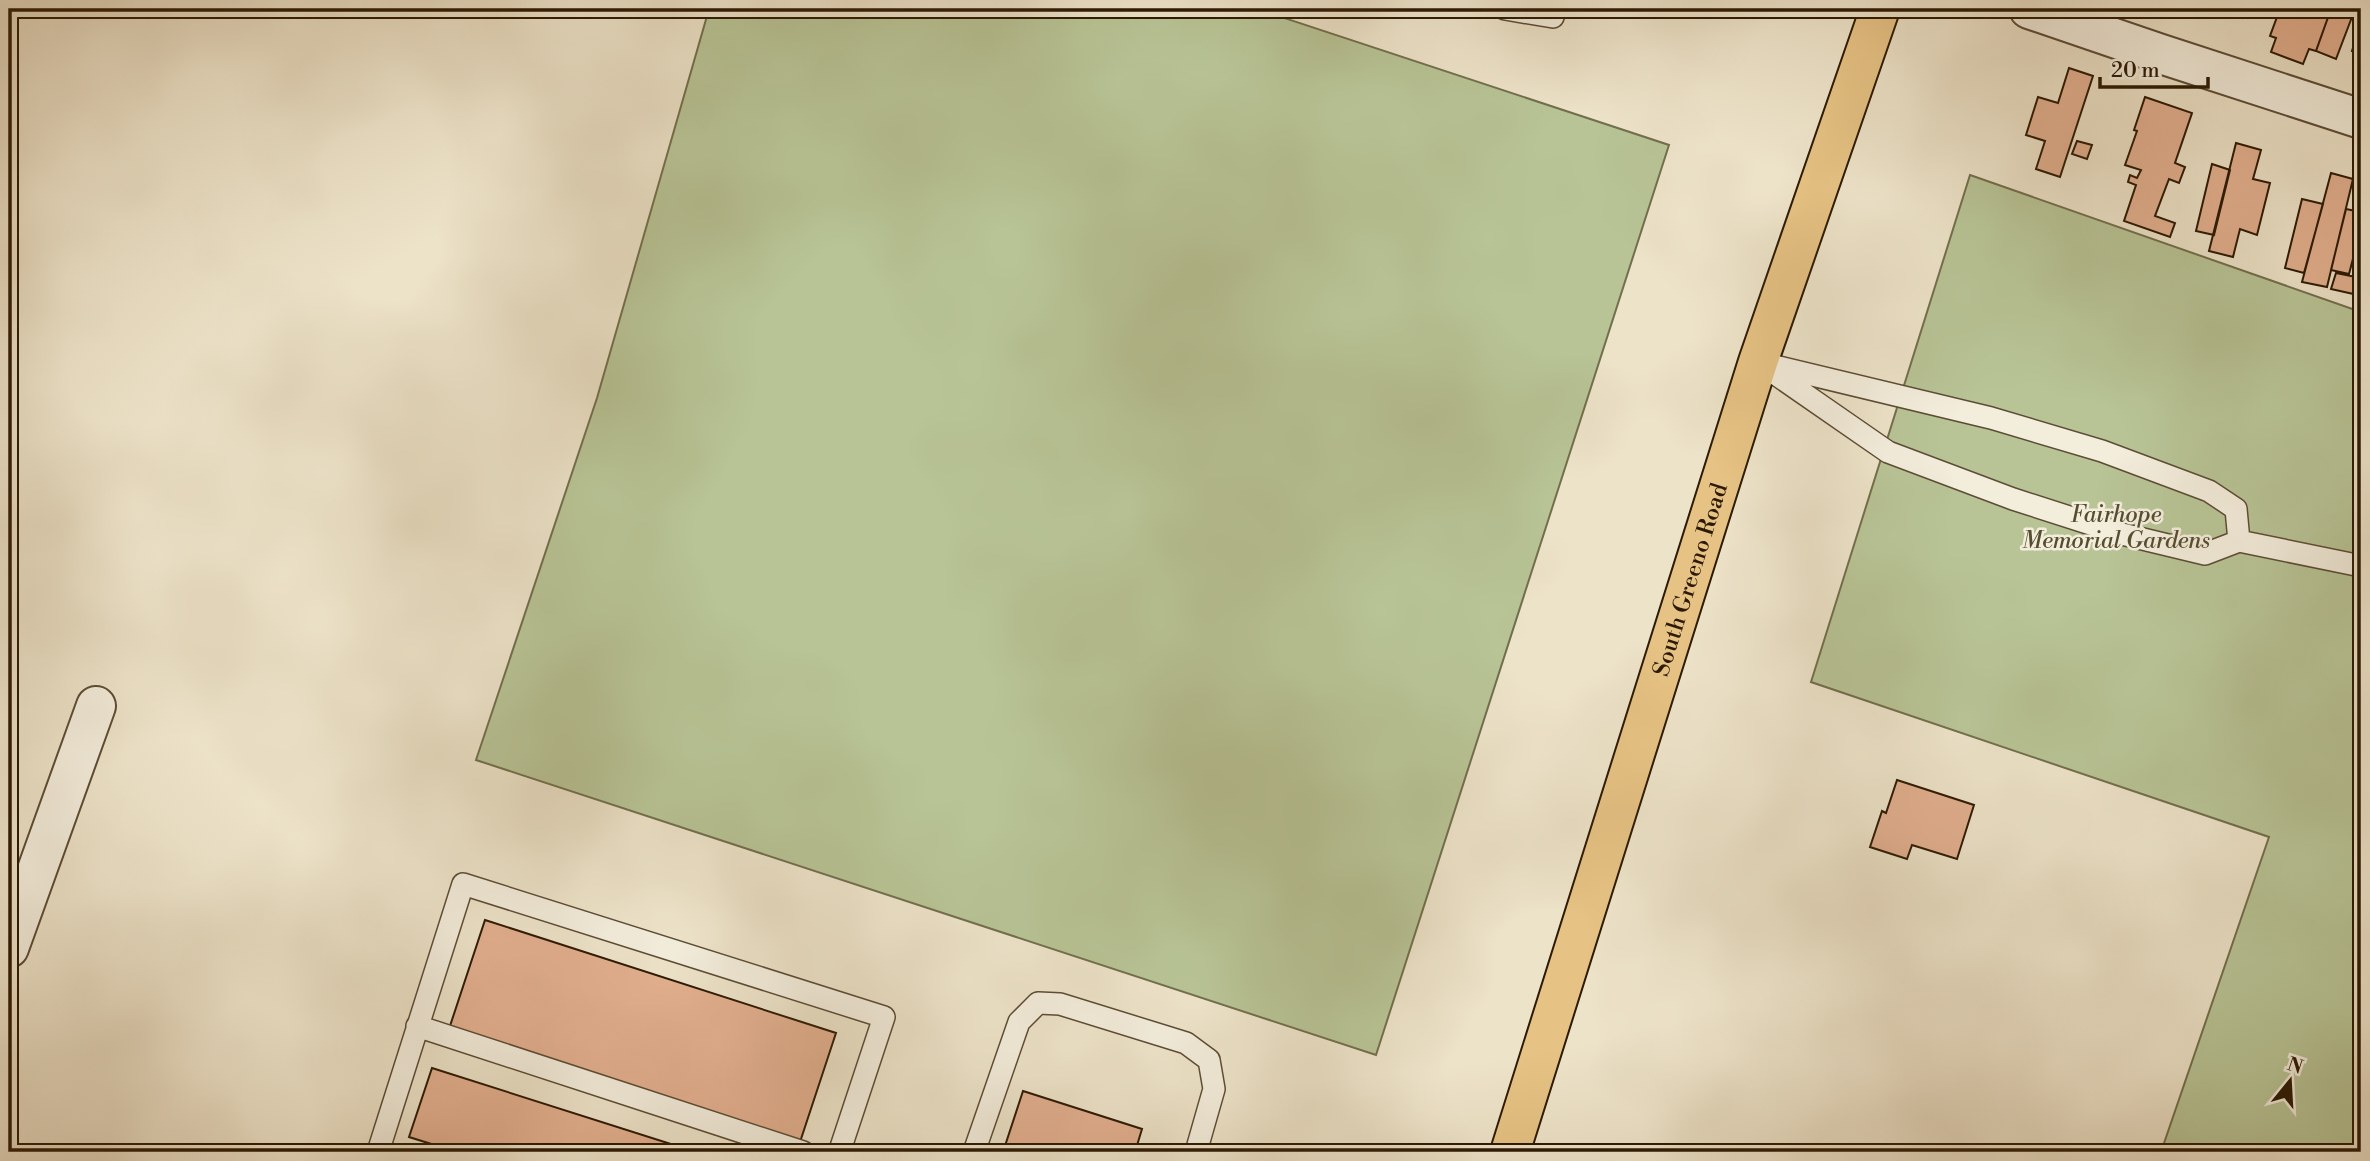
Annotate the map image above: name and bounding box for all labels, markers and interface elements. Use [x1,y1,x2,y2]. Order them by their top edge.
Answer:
scale bar [2100,46,2209,90]
text: 20 m [2111,58,2160,84]
street label: South Greeno Road [1647,480,1734,680]
park label: Fairhope Memorial Gardens [2022,501,2210,555]
north arrow [2254,1046,2324,1116]
text: N [2284,1052,2306,1080]

